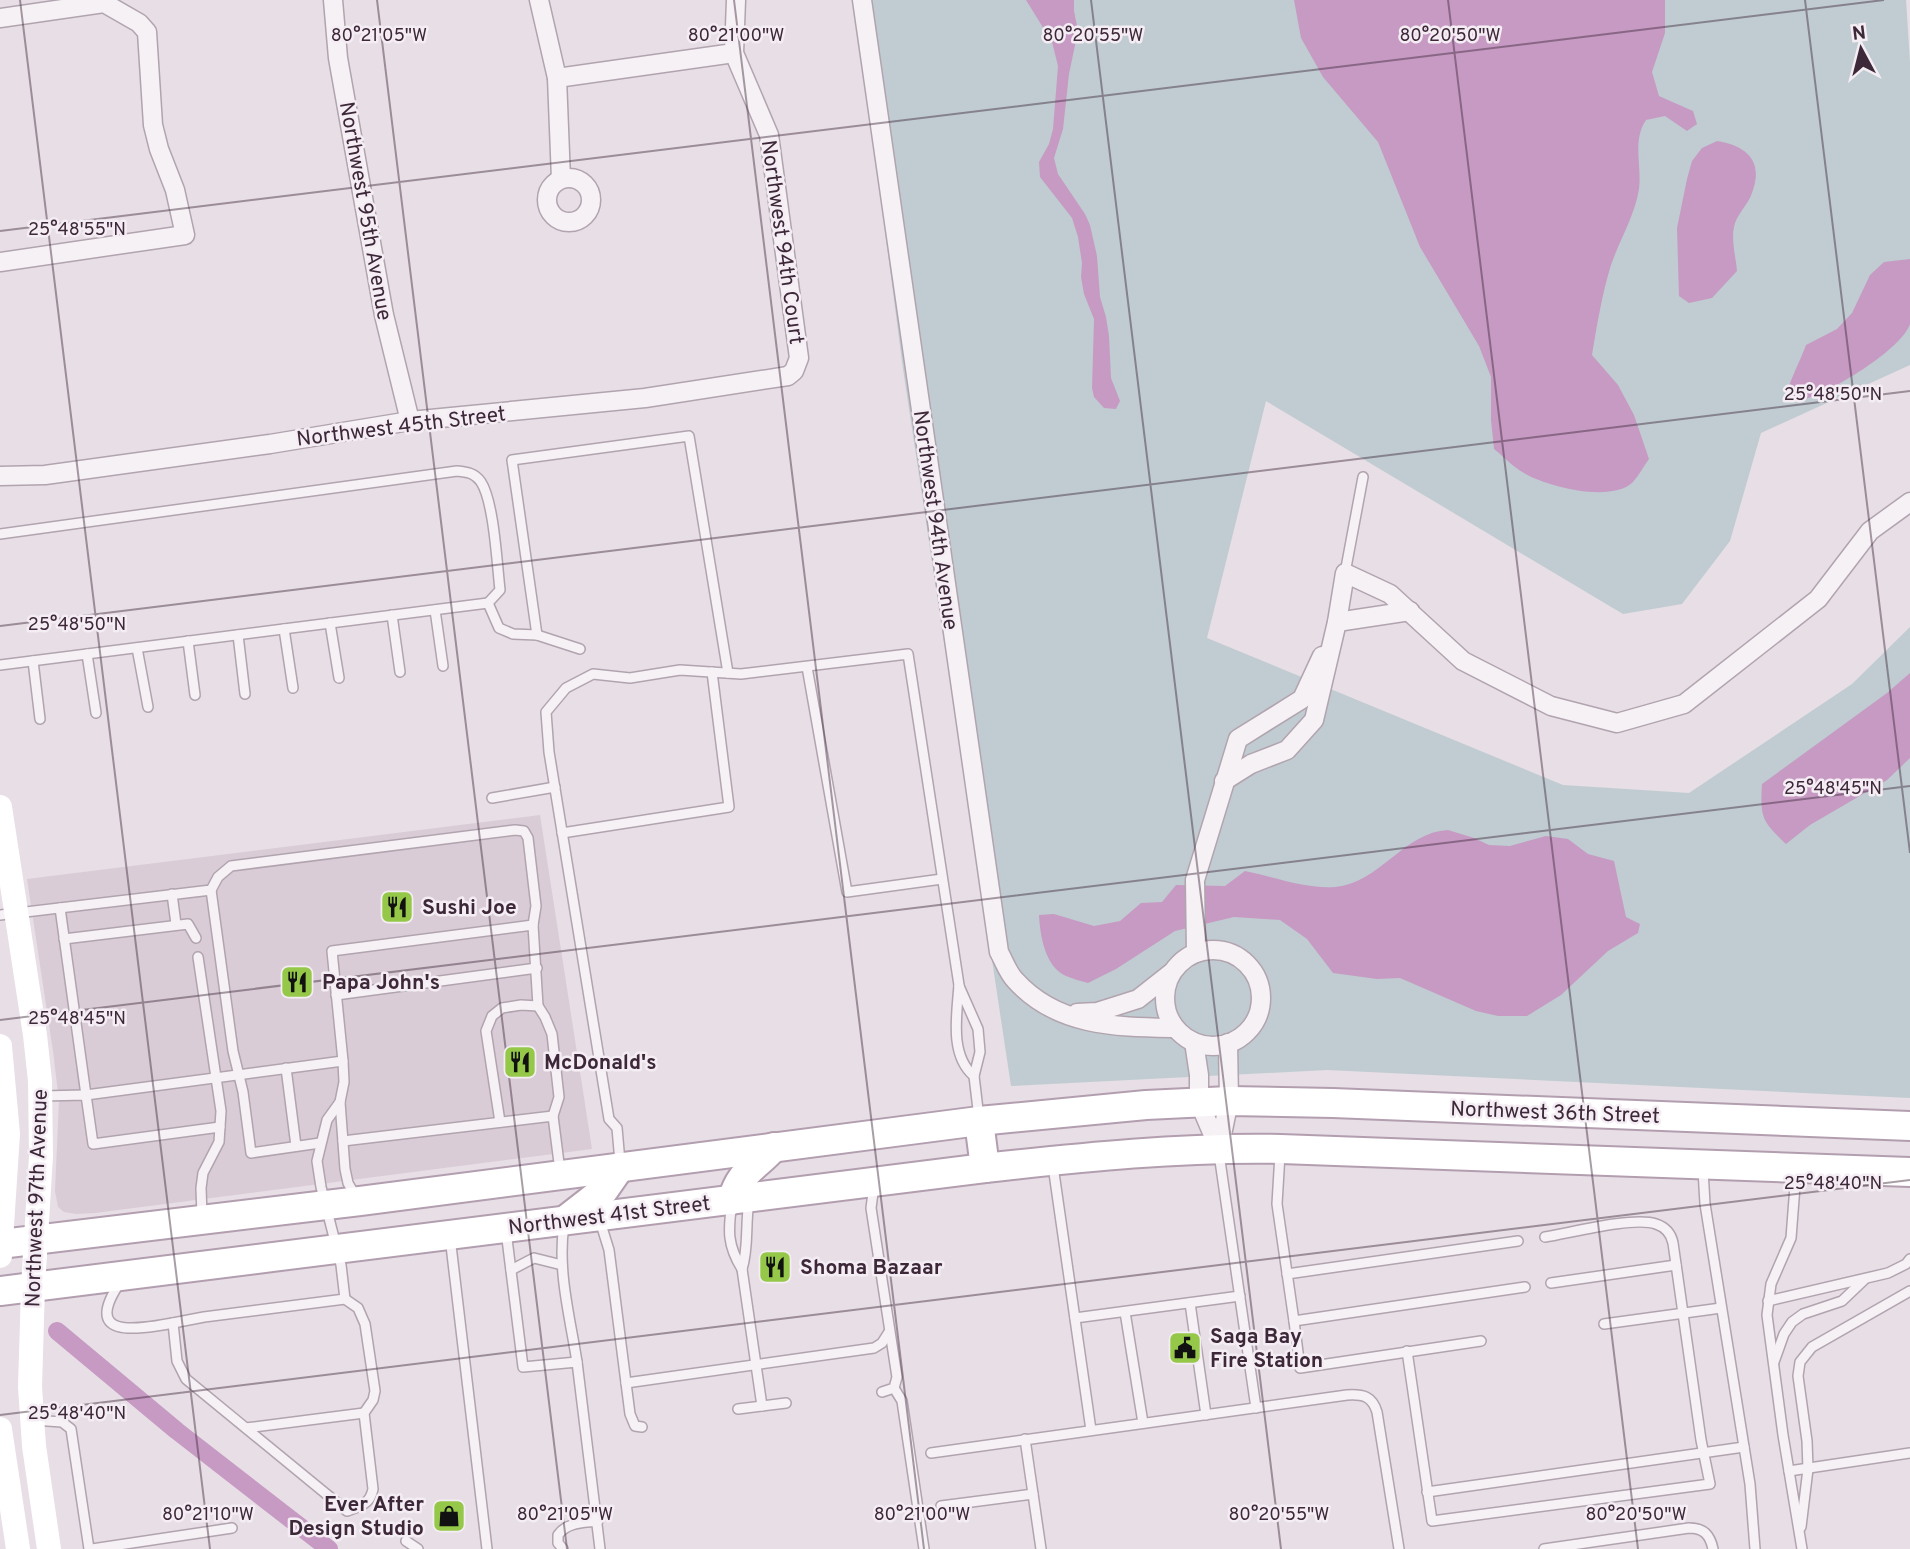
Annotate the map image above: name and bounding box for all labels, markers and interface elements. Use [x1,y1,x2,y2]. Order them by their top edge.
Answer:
north arrow [1826,14,1896,84]
text: N [1851,21,1867,47]
text: 80°21'05"W [331,25,427,48]
text: 80°21'00"W [688,25,784,48]
text: 80°20'55"W [1043,25,1143,48]
text: 80°20'50"W [1399,25,1501,48]
street label: Northwest 95th Avenue [332,100,397,323]
street label: Northwest 94th Court [754,138,809,346]
text: 25°48'55"N [28,219,126,242]
text: 25°48'50"N [1784,384,1882,407]
street label: Northwest 45th Street [295,401,507,454]
street label: Northwest 94th Avenue [906,409,963,632]
text: 25°48'50"N [28,614,126,637]
text: 25°48'45"N [1784,778,1882,801]
restaurant icon: Sushi Joe [378,888,416,926]
place label: Sushi Joe [422,895,517,922]
restaurant icon: Papa John's [278,963,316,1001]
place label: Papa John's [322,970,440,997]
text: 25°48'45"N [28,1008,126,1031]
restaurant icon: McDonald's [501,1043,539,1081]
place label: McDonald's [544,1050,657,1077]
street label: Northwest 97th Avenue [20,1088,55,1308]
street label: Northwest 36th Street [1450,1096,1660,1131]
text: 25°48'40"N [1784,1173,1882,1196]
street label: Northwest 41st Street [507,1191,712,1242]
restaurant icon: Shoma Bazaar [756,1248,794,1286]
place label: Shoma Bazaar [800,1255,943,1282]
place label: Saga Bay Fire Station [1210,1324,1323,1375]
public building icon: Saga Bay Fire Station [1166,1329,1204,1367]
text: 25°48'40"N [28,1403,126,1426]
place label: Ever After Design Studio [288,1492,424,1543]
shop icon: Ever After Design Studio [430,1497,468,1535]
text: 80°21'10"W [162,1504,254,1527]
text: 80°21'05"W [517,1504,613,1527]
text: 80°21'00"W [874,1504,970,1527]
text: 80°20'55"W [1229,1504,1329,1527]
text: 80°20'50"W [1585,1504,1687,1527]

